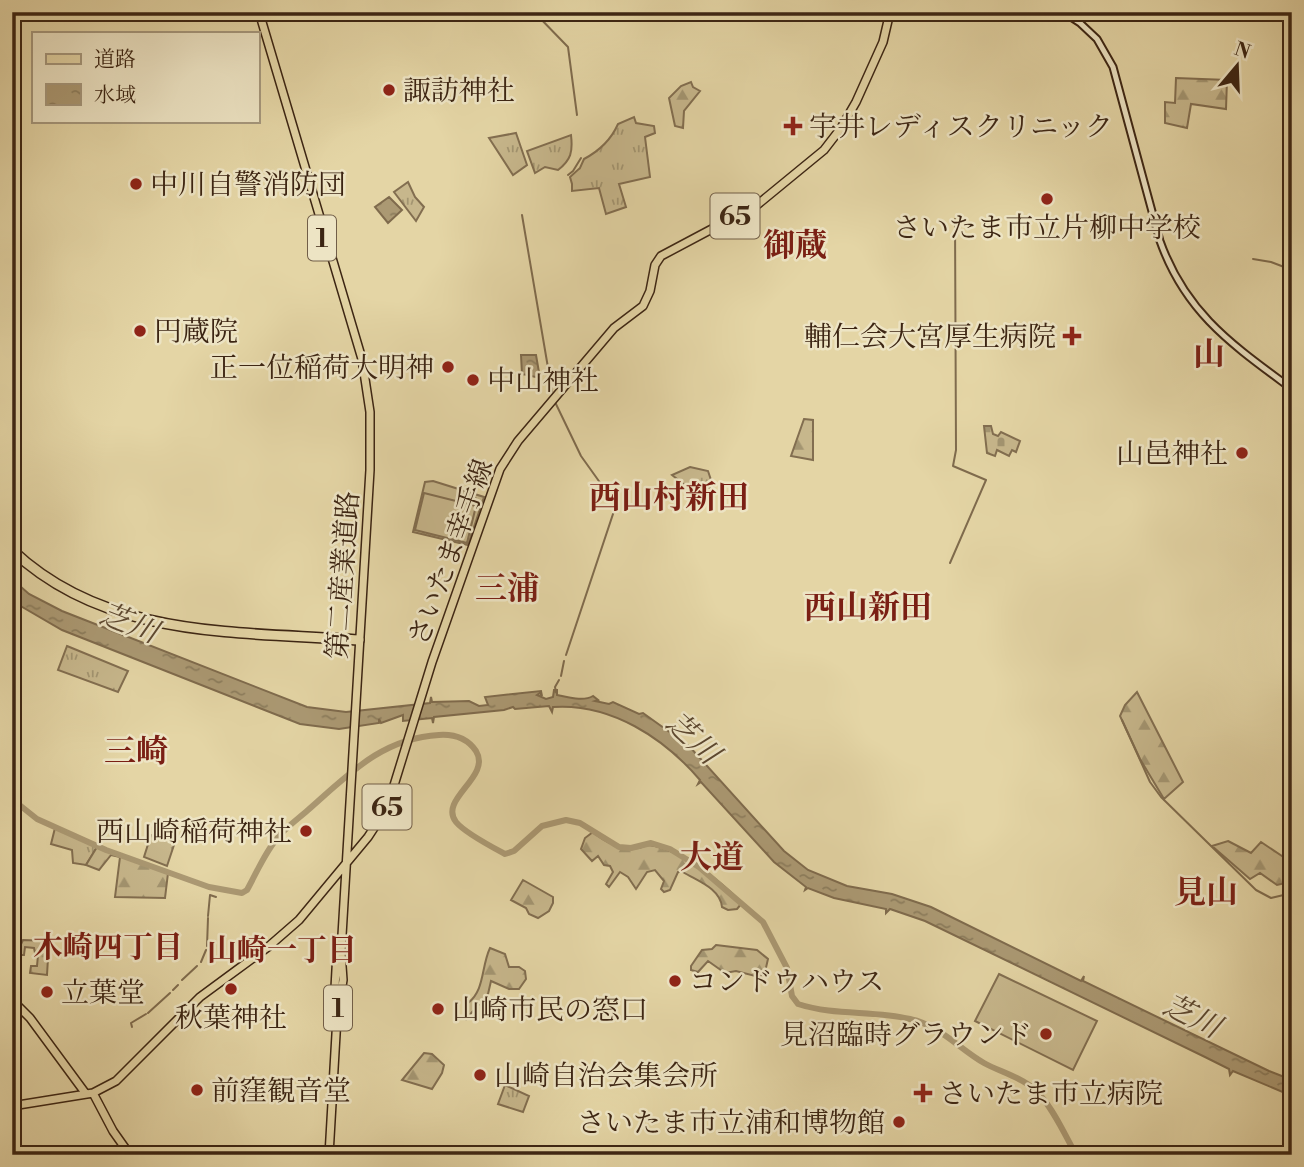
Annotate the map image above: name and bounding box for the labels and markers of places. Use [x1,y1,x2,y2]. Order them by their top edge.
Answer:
place label: 諏訪神社 [403,74,515,109]
marker: 諏訪神社 [381,82,397,98]
place label: 宇井レディスクリニック [809,110,1113,145]
marker: 宇井レディスクリニック [783,116,803,136]
place label: 中川自警消防団 [150,168,346,203]
marker: 中川自警消防団 [128,176,144,192]
marker: さいたま市立片柳中学校 [1039,191,1055,207]
place label: さいたま市立片柳中学校 [893,211,1201,246]
place label: 円蔵院 [154,315,238,350]
place label: 輔仁会大宮厚生病院 [804,320,1056,355]
marker: 円蔵院 [132,323,148,339]
marker: 輔仁会大宮厚生病院 [1062,326,1082,346]
place label: 正一位稲荷大明神 [210,351,434,386]
marker: 正一位稲荷大明神 [440,359,456,375]
place label: 中山神社 [487,364,599,399]
marker: 中山神社 [465,372,481,388]
place label: 山邑神社 [1116,437,1228,472]
marker: 山邑神社 [1234,445,1250,461]
place label: 西山崎稲荷神社 [96,815,292,850]
marker: 西山崎稲荷神社 [298,823,314,839]
place label: コンドウハウス [689,965,884,1000]
marker: コンドウハウス [667,973,683,989]
place label: 立葉堂 [61,976,145,1011]
marker: 秋葉神社 [223,981,239,997]
marker: 立葉堂 [39,984,55,1000]
place label: 山崎市民の窓口 [452,993,648,1028]
place label: 秋葉神社 [175,1001,287,1036]
marker: 山崎市民の窓口 [430,1001,446,1017]
place label: 見沼臨時グラウンド [780,1018,1032,1053]
marker: 見沼臨時グラウンド [1038,1026,1054,1042]
place label: 山崎自治会集会所 [494,1059,718,1094]
marker: 山崎自治会集会所 [472,1067,488,1083]
place label: 前窪観音堂 [211,1074,351,1109]
place label: さいたま市立病院 [939,1077,1163,1112]
marker: 前窪観音堂 [189,1082,205,1098]
marker: さいたま市立病院 [913,1083,933,1103]
place label: さいたま市立浦和博物館 [577,1106,885,1141]
marker: さいたま市立浦和博物館 [891,1114,907,1130]

